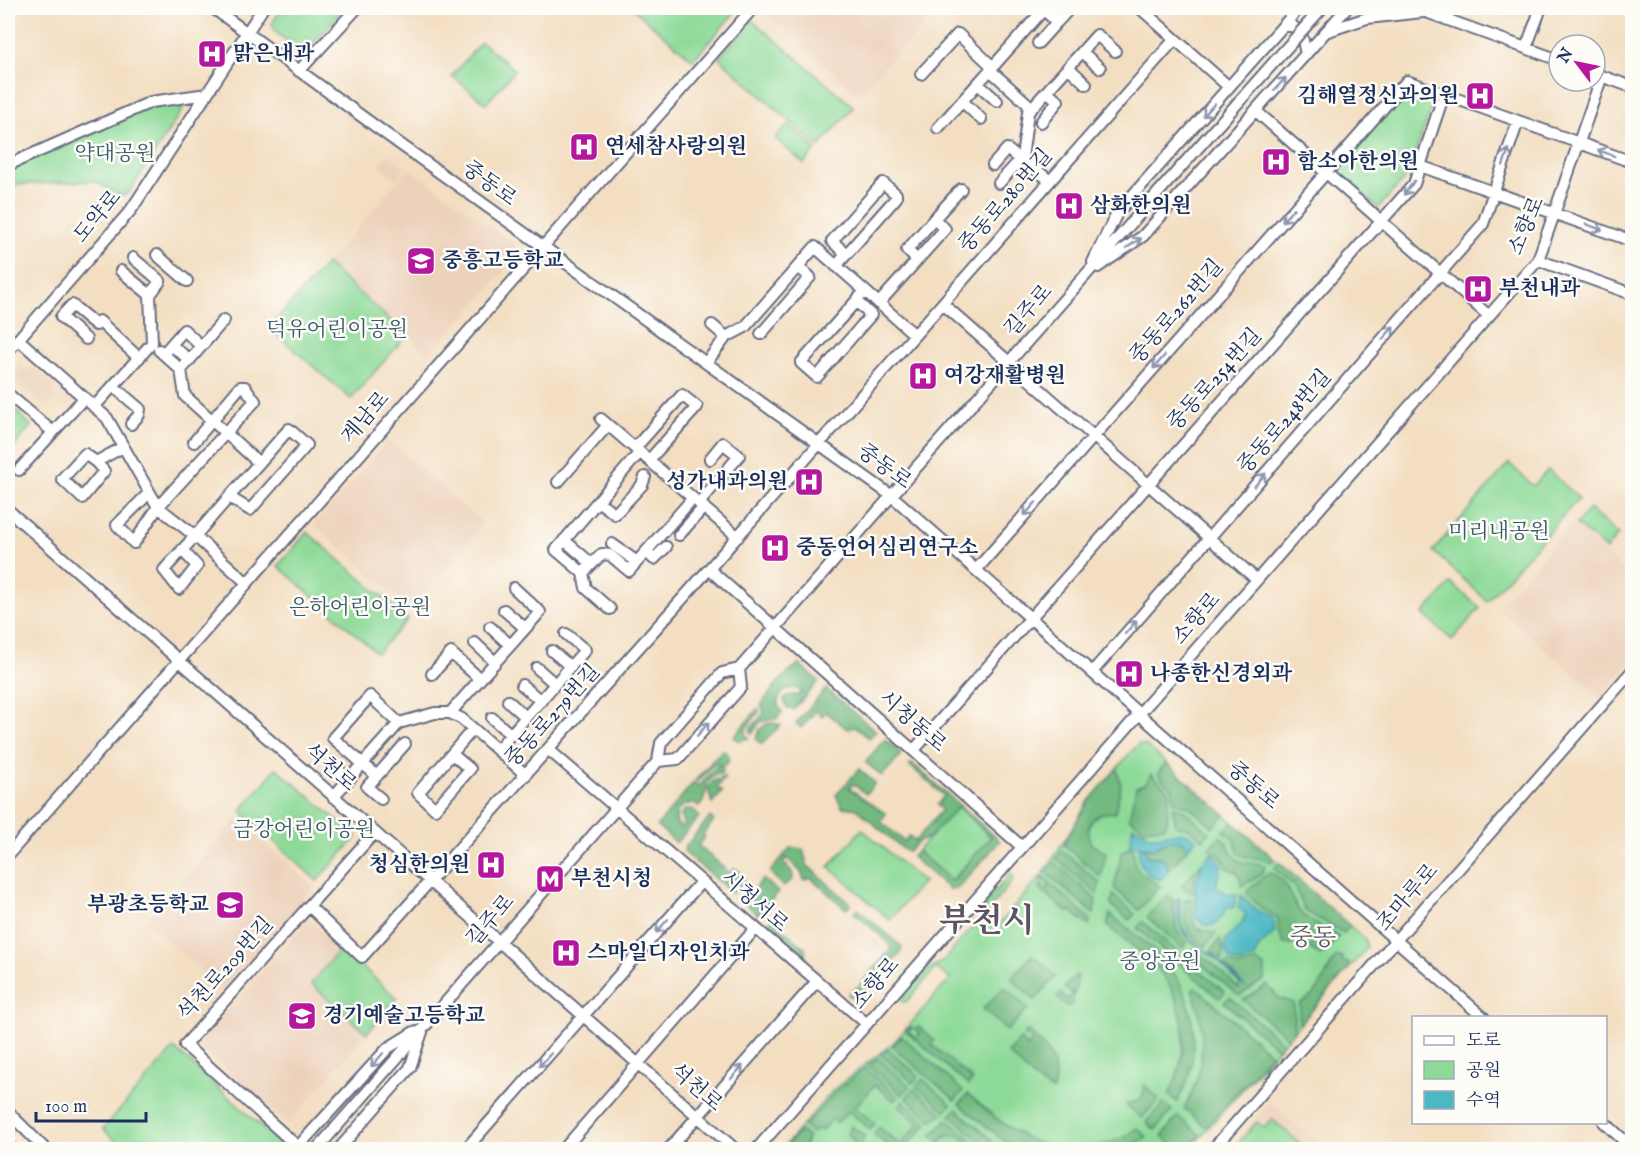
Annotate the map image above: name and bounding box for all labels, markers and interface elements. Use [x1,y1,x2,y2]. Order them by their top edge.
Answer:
north arrow [1547,33,1607,93]
hospital icon: 맑은내과 [196,38,228,70]
place label: 맑은내과 [233,41,315,68]
text: N [1553,45,1578,68]
one-way arrow [1273,76,1287,91]
hospital icon: 김해열정신과의원 [1464,80,1496,112]
place label: 김해열정신과의원 [1297,83,1459,110]
one-way arrow [1202,102,1216,117]
hospital icon: 연세참사랑의원 [568,131,600,163]
place label: 연세참사랑의원 [605,134,747,161]
park label: 약대공원 [74,141,156,168]
street label: 중동로280번길 [953,143,1059,259]
hospital icon: 함소아한의원 [1260,146,1292,178]
one-way arrow [1597,146,1616,157]
one-way arrow [1501,148,1512,167]
place label: 함소아한의원 [1297,149,1419,176]
street label: 중동로 [456,155,522,213]
one-way arrow [1403,180,1416,196]
street label: 도약로 [68,185,128,249]
hospital icon: 삼화한의원 [1053,190,1085,222]
place label: 삼화한의원 [1090,193,1191,220]
street label: 소향로 [1503,193,1551,259]
one-way arrow [1281,207,1294,223]
one-way arrow [1584,223,1602,234]
one-way arrow [1125,237,1142,249]
school or university icon: 중흥고등학교 [405,245,437,277]
place label: 중흥고등학교 [442,248,564,275]
street label: 중동로262번길 [1124,254,1230,370]
hospital icon: 부천내과 [1462,273,1494,305]
place label: 부천내과 [1499,276,1581,303]
street label: 길주로 [999,279,1059,343]
park label: 덕유어린이공원 [266,317,408,344]
street label: 중동로254번길 [1162,323,1268,437]
one-way arrow [1381,325,1394,341]
one-way arrow [1152,354,1166,369]
hospital icon: 여강재활병원 [907,360,939,392]
place label: 여강재활병원 [944,363,1066,390]
street label: 중동로248번길 [1232,364,1338,480]
street label: 계남로 [336,386,396,450]
street label: 중동로 [851,438,917,496]
hospital icon: 성가내과의원 [793,466,825,498]
place label: 성가내과의원 [666,469,788,496]
one-way arrow [1253,473,1267,488]
one-way arrow [1023,501,1037,516]
park label: 미리내공원 [1448,519,1550,546]
hospital icon: 중동언어심리연구소 [759,532,791,564]
place label: 중동언어심리연구소 [796,535,979,562]
street label: 소향로 [1167,587,1227,651]
park label: 은하어린이공원 [289,595,431,622]
one-way arrow [1124,620,1138,635]
hospital icon: 나종한신경외과 [1113,658,1145,690]
street label: 중동로279번길 [499,659,607,773]
place label: 나종한신경외과 [1150,661,1293,688]
street label: 시청동로 [873,685,951,759]
one-way arrow [696,722,710,737]
street label: 석천로 [298,738,362,798]
street label: 중동로 [1221,756,1285,816]
park label: 금강어린이공원 [233,817,375,844]
hospital icon: 청심한의원 [475,849,507,881]
place label: 청심한의원 [369,852,470,879]
street label: 조마루로 [1371,859,1445,937]
metro station icon: 부천시청 [534,863,566,895]
street label: 시청서로 [715,865,793,939]
place label: 부천시청 [571,866,652,893]
school or university icon: 부광초등학교 [214,889,246,921]
street label: 길주로 [461,889,521,953]
place label: 부광초등학교 [87,892,209,919]
district label: 부천시 [939,901,1035,943]
street label: 석천로209번길 [172,911,280,1027]
one-way arrow [655,918,669,933]
district label: 중동 [1290,923,1336,954]
hospital icon: 스마일디자인치과 [550,937,582,969]
place label: 스마일디자인치과 [587,940,750,967]
park label: 중앙공원 [1119,949,1201,976]
street label: 소향로 [846,952,906,1016]
school or university icon: 경기예술고등학교 [286,1000,318,1032]
place label: 경기예술고등학교 [323,1003,485,1030]
legend [1412,1016,1607,1124]
text: 도로 [1466,1030,1501,1053]
one-way arrow [370,1052,384,1067]
one-way arrow [538,1052,552,1067]
street label: 석천로 [664,1058,728,1118]
text: 공원 [1466,1060,1501,1083]
one-way arrow [730,1065,744,1080]
scale bar [36,1085,146,1123]
text: 수역 [1466,1090,1501,1113]
text: 100 m [45,1096,87,1119]

